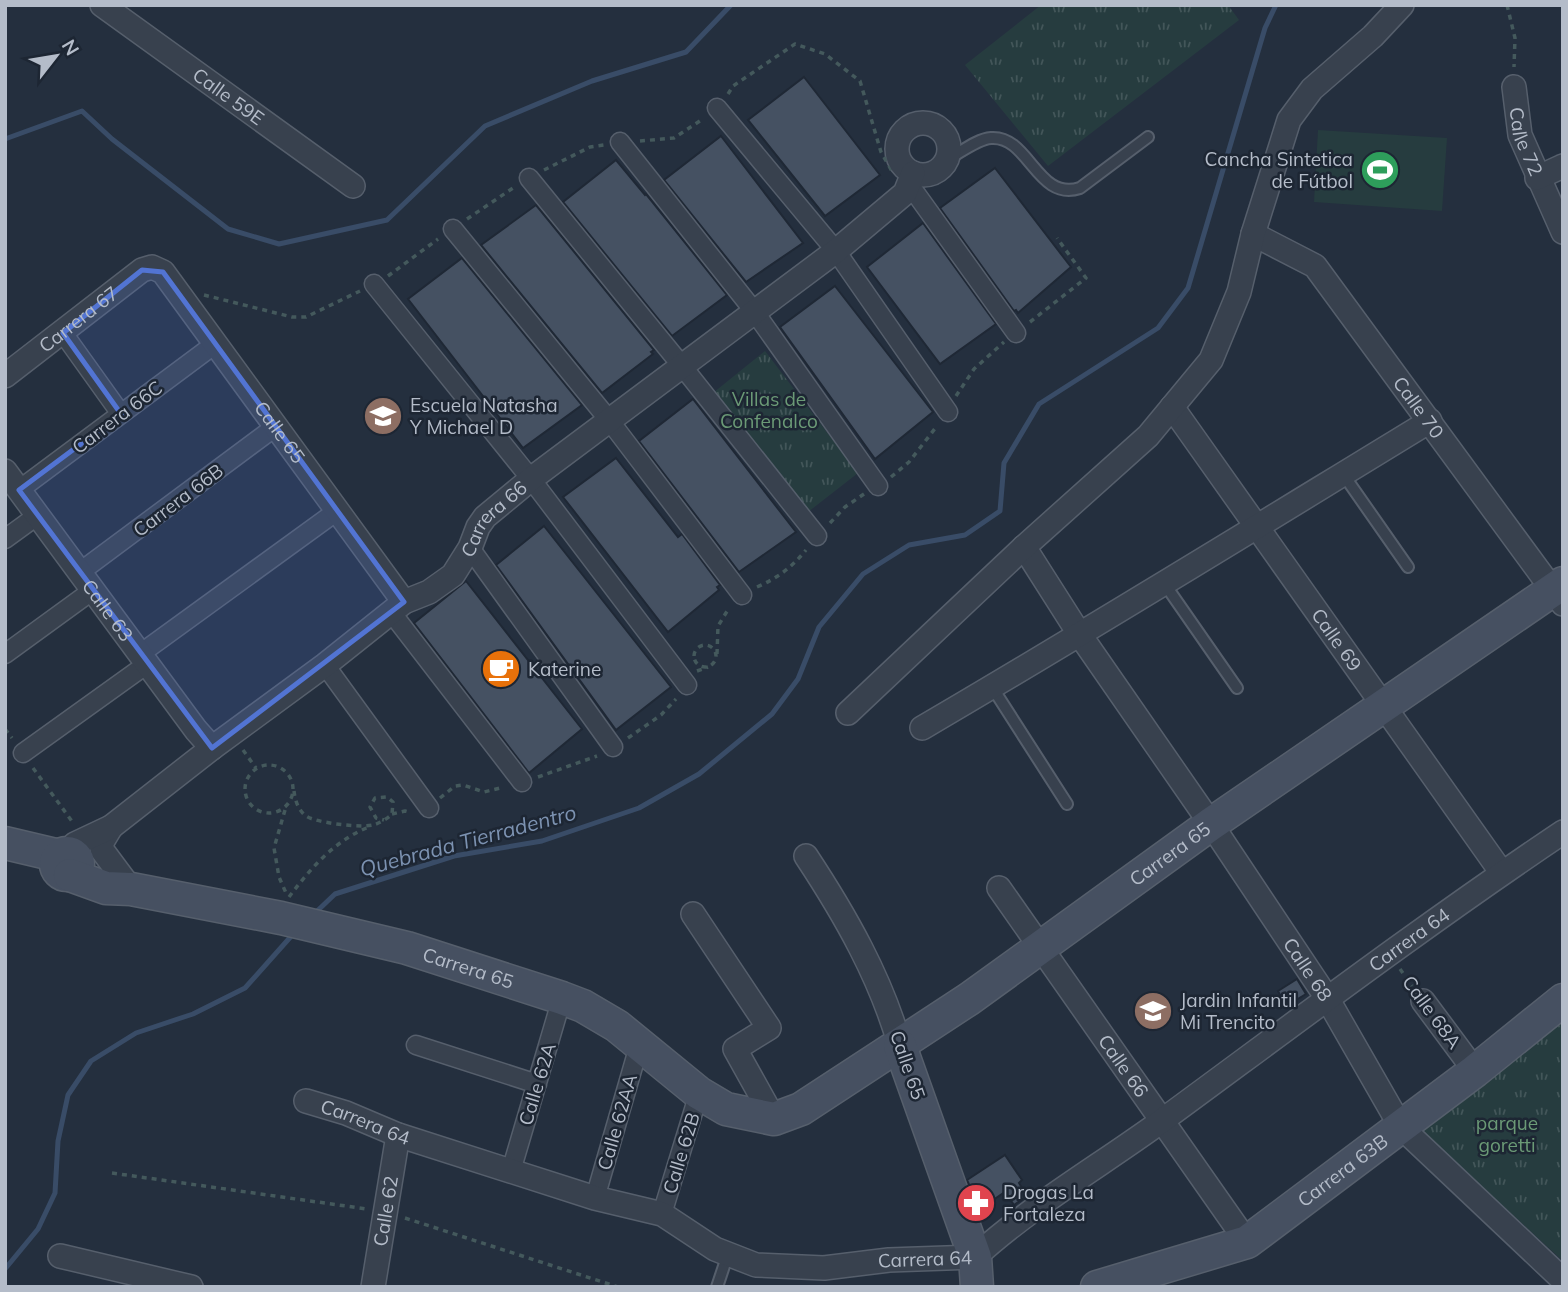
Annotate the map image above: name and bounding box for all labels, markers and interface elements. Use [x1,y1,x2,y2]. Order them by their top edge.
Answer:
north arrow [21,21,91,91]
text: N [57,35,85,60]
street label: Calle 59E [188,62,269,130]
street label: Calle 72 [1505,106,1549,179]
place label: Cancha Sintetica de Fútbol [1205,147,1353,193]
sports icon: Cancha Sintetica de Fútbol [1359,149,1401,191]
street label: Carrera 67 [34,281,123,357]
street label: Calle 70 [1388,371,1449,443]
street label: Carrera 66C [67,375,167,459]
park label: Villas de Confenalco [720,387,818,433]
place label: Escuela Natasha Y Michael D [409,393,558,439]
school or university icon: Escuela Natasha Y Michael D [362,395,404,437]
street label: Calle 65 [249,396,311,468]
street label: Carrera 66B [128,458,228,542]
street label: Carrera 66 [455,475,532,562]
street label: Calle 63 [77,574,138,646]
street label: Calle 69 [1306,604,1367,676]
cafe icon: Katerine [480,648,522,690]
place label: Katerine [528,657,601,681]
water label: Quebrada Tierradentro [357,799,579,881]
street label: Carrera 65 [1125,817,1215,891]
street label: Carrera 64 [1364,902,1454,977]
street label: Calle 68 [1278,933,1338,1006]
street label: Carrera 65 [420,942,517,994]
street label: Calle 68A [1397,970,1467,1054]
place label: Jardin Infantil Mi Trencito [1180,988,1297,1034]
school or university icon: Jardin Infantil Mi Trencito [1132,990,1174,1032]
street label: Calle 65 [885,1027,931,1103]
street label: Calle 66 [1093,1030,1154,1102]
street label: Calle 62A [513,1040,561,1128]
street label: Calle 62AA [592,1071,642,1173]
street label: Carrera 64 [318,1094,413,1150]
street label: Calle 62B [657,1109,705,1197]
park label: parque goretti [1476,1111,1538,1157]
street label: Carrera 63B [1292,1129,1393,1212]
street label: Calle 62 [368,1174,403,1248]
place label: Drogas La Fortaleza [1003,1180,1094,1226]
pharmacy icon: Drogas La Fortaleza [955,1182,997,1224]
street label: Carrera 64 [877,1245,972,1273]

